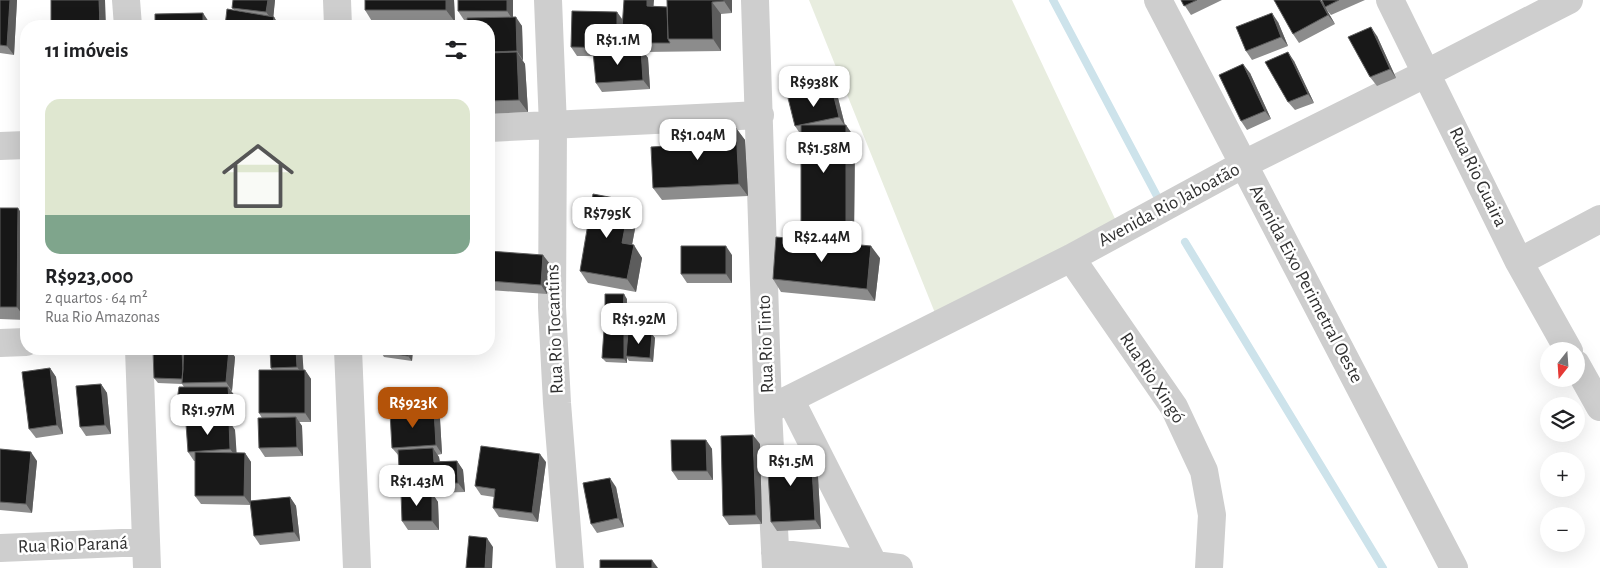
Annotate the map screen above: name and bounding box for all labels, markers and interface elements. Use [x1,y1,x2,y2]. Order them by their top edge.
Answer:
pin: R$1.1M [577,23,659,66]
text: R$1.1M [596,32,640,48]
icon: filters [442,36,470,64]
text: 11 imóveis [45,40,128,61]
pin: R$938K [773,66,855,108]
text: R$938K [790,74,838,90]
pin: R$1.04M [652,119,744,161]
street label: Rua Rio Guaira [1446,124,1510,230]
text: R$1.04M [670,127,726,143]
icon: home [213,131,303,221]
pin: R$1.58M [778,132,870,174]
text: R$1.58M [797,140,851,156]
street label: Avenida Rio Jaboatão [1095,160,1243,250]
street label: Avenida Eixo Perimetral Oeste [1246,182,1366,386]
pin: R$795K [566,196,648,239]
text: R$795K [583,205,631,221]
pin: R$2.44M [776,220,868,263]
text: R$2.44M [794,229,850,245]
street label: Rua Rio Tocantins [543,264,567,394]
text: R$923,000 [45,266,134,287]
text: 2 quartos · 64 m² [45,290,147,306]
street label: Rua Rio Tinto [755,295,777,393]
pin: R$1.92M [593,302,685,345]
text: Rua Rio Amazonas [45,309,160,325]
text: R$1.92M [612,311,666,327]
street label: Rua Rio Xingó [1116,329,1188,427]
north arrow [1540,342,1585,388]
map controls [1540,342,1585,552]
pin: R$923K [372,386,454,429]
pin: R$1.97M [162,394,254,436]
text: R$923K [389,395,437,411]
button: layers [1540,397,1585,442]
text: R$1.97M [181,402,235,418]
pin: R$1.5M [750,444,832,487]
button: + [1540,452,1585,497]
text: R$1.5M [768,453,814,469]
pin: R$1.43M [371,464,463,507]
text: R$1.43M [390,473,444,489]
button: − [1540,507,1585,552]
street label: Rua Rio Paraná [17,534,129,556]

